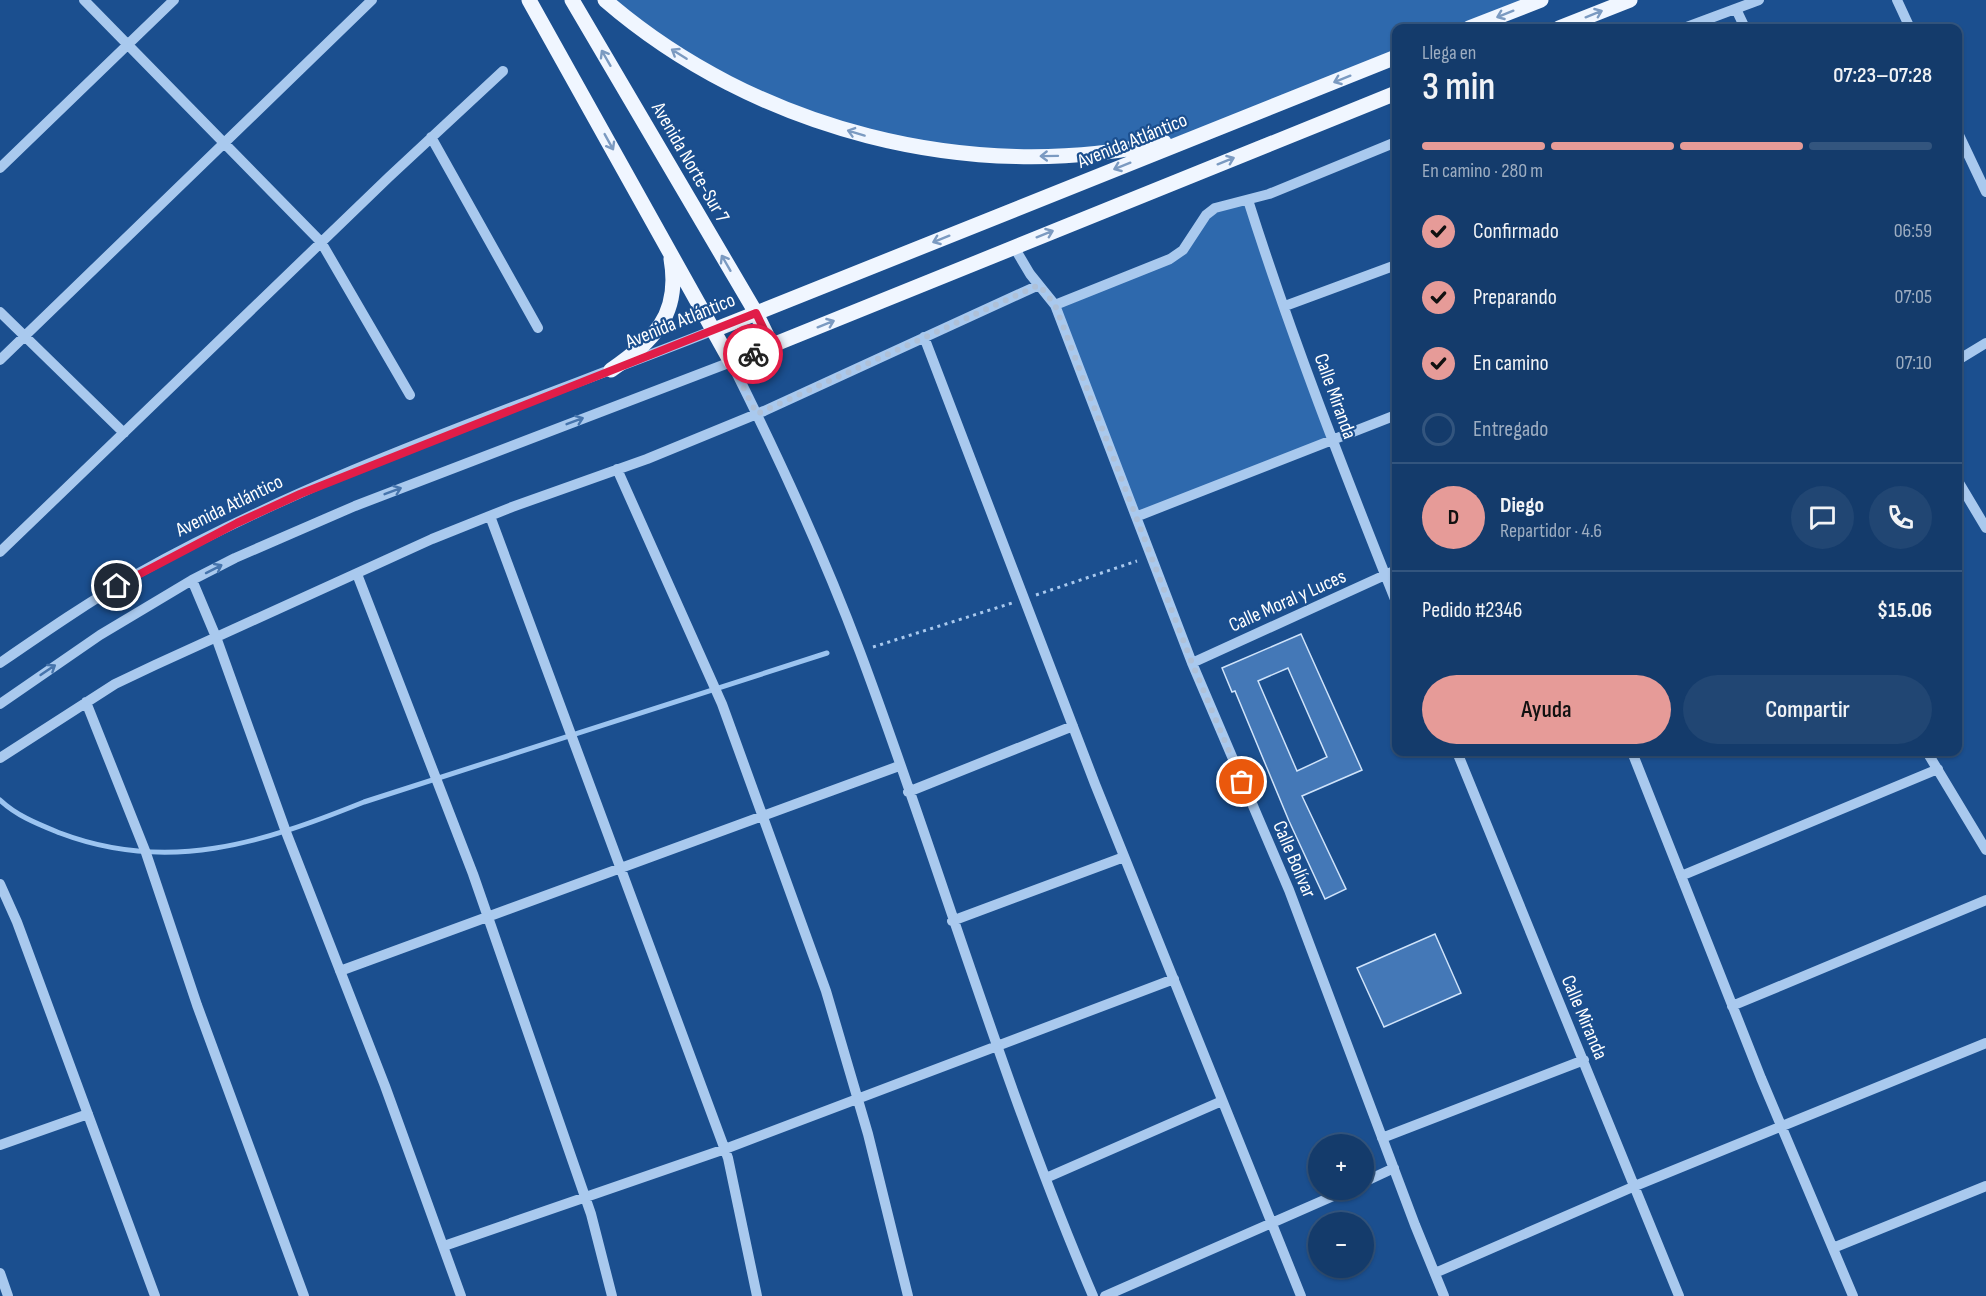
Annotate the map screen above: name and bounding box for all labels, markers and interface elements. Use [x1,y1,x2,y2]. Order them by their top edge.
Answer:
one-way arrow [1584,8,1603,19]
one-way arrow [1496,9,1515,20]
text: Llega en [1422,41,1476,65]
one-way arrow [671,48,688,60]
one-way arrow [600,50,612,67]
text: 07:23–07:28 [1833,62,1932,89]
text: 3 min [1422,64,1495,111]
one-way arrow [1333,74,1352,85]
street label: Avenida Norte-Sur 7 [646,97,734,227]
street label: Avenida Atlántico [1073,108,1191,174]
one-way arrow [847,127,866,138]
one-way arrow [604,133,615,151]
one-way arrow [1040,150,1060,161]
one-way arrow [1216,155,1235,166]
text: En camino · 280 m [1422,159,1543,183]
one-way arrow [1113,162,1132,173]
icon: check [1422,215,1455,248]
text: Confirmado [1473,218,1559,245]
text: 06:59 [1894,219,1932,243]
one-way arrow [1036,228,1054,239]
one-way arrow [932,234,951,245]
one-way arrow [720,255,732,272]
icon: check [1422,281,1455,314]
text: Preparando [1473,284,1557,311]
text: 07:05 [1895,285,1932,309]
street label: Avenida Atlántico [621,288,739,354]
one-way arrow [816,318,835,329]
courier [723,324,783,384]
icon: bike [737,338,770,371]
icon: check [1422,347,1455,380]
street label: Calle Miranda [1309,350,1362,442]
text: En camino [1473,350,1549,377]
text: 07:10 [1896,351,1932,375]
one-way arrow [566,415,584,426]
text: Entregado [1473,416,1548,443]
street label: Avenida Atlántico [171,470,287,543]
one-way arrow [383,485,402,496]
button: chat [1791,486,1854,549]
button: phone [1869,486,1932,549]
text: Diego [1500,492,1544,519]
text: D [1448,504,1459,531]
text: Repartidor · 4.6 [1500,519,1602,543]
pin [91,560,142,611]
one-way arrow [205,562,223,574]
street label: Calle Moral y Luces [1225,564,1350,637]
icon: home [100,569,133,602]
text: Pedido #2346 [1422,597,1522,624]
text: $15.06 [1877,597,1932,624]
one-way arrow [39,664,55,676]
button: Ayuda [1422,675,1671,744]
button: Compartir [1683,675,1932,744]
pin [1216,756,1267,807]
icon: bag [1225,765,1258,798]
street label: Calle Bolívar [1267,817,1321,902]
street label: Calle Miranda [1556,972,1613,1063]
map controls [1308,1134,1374,1278]
button: + [1308,1134,1374,1200]
button: − [1308,1212,1374,1278]

